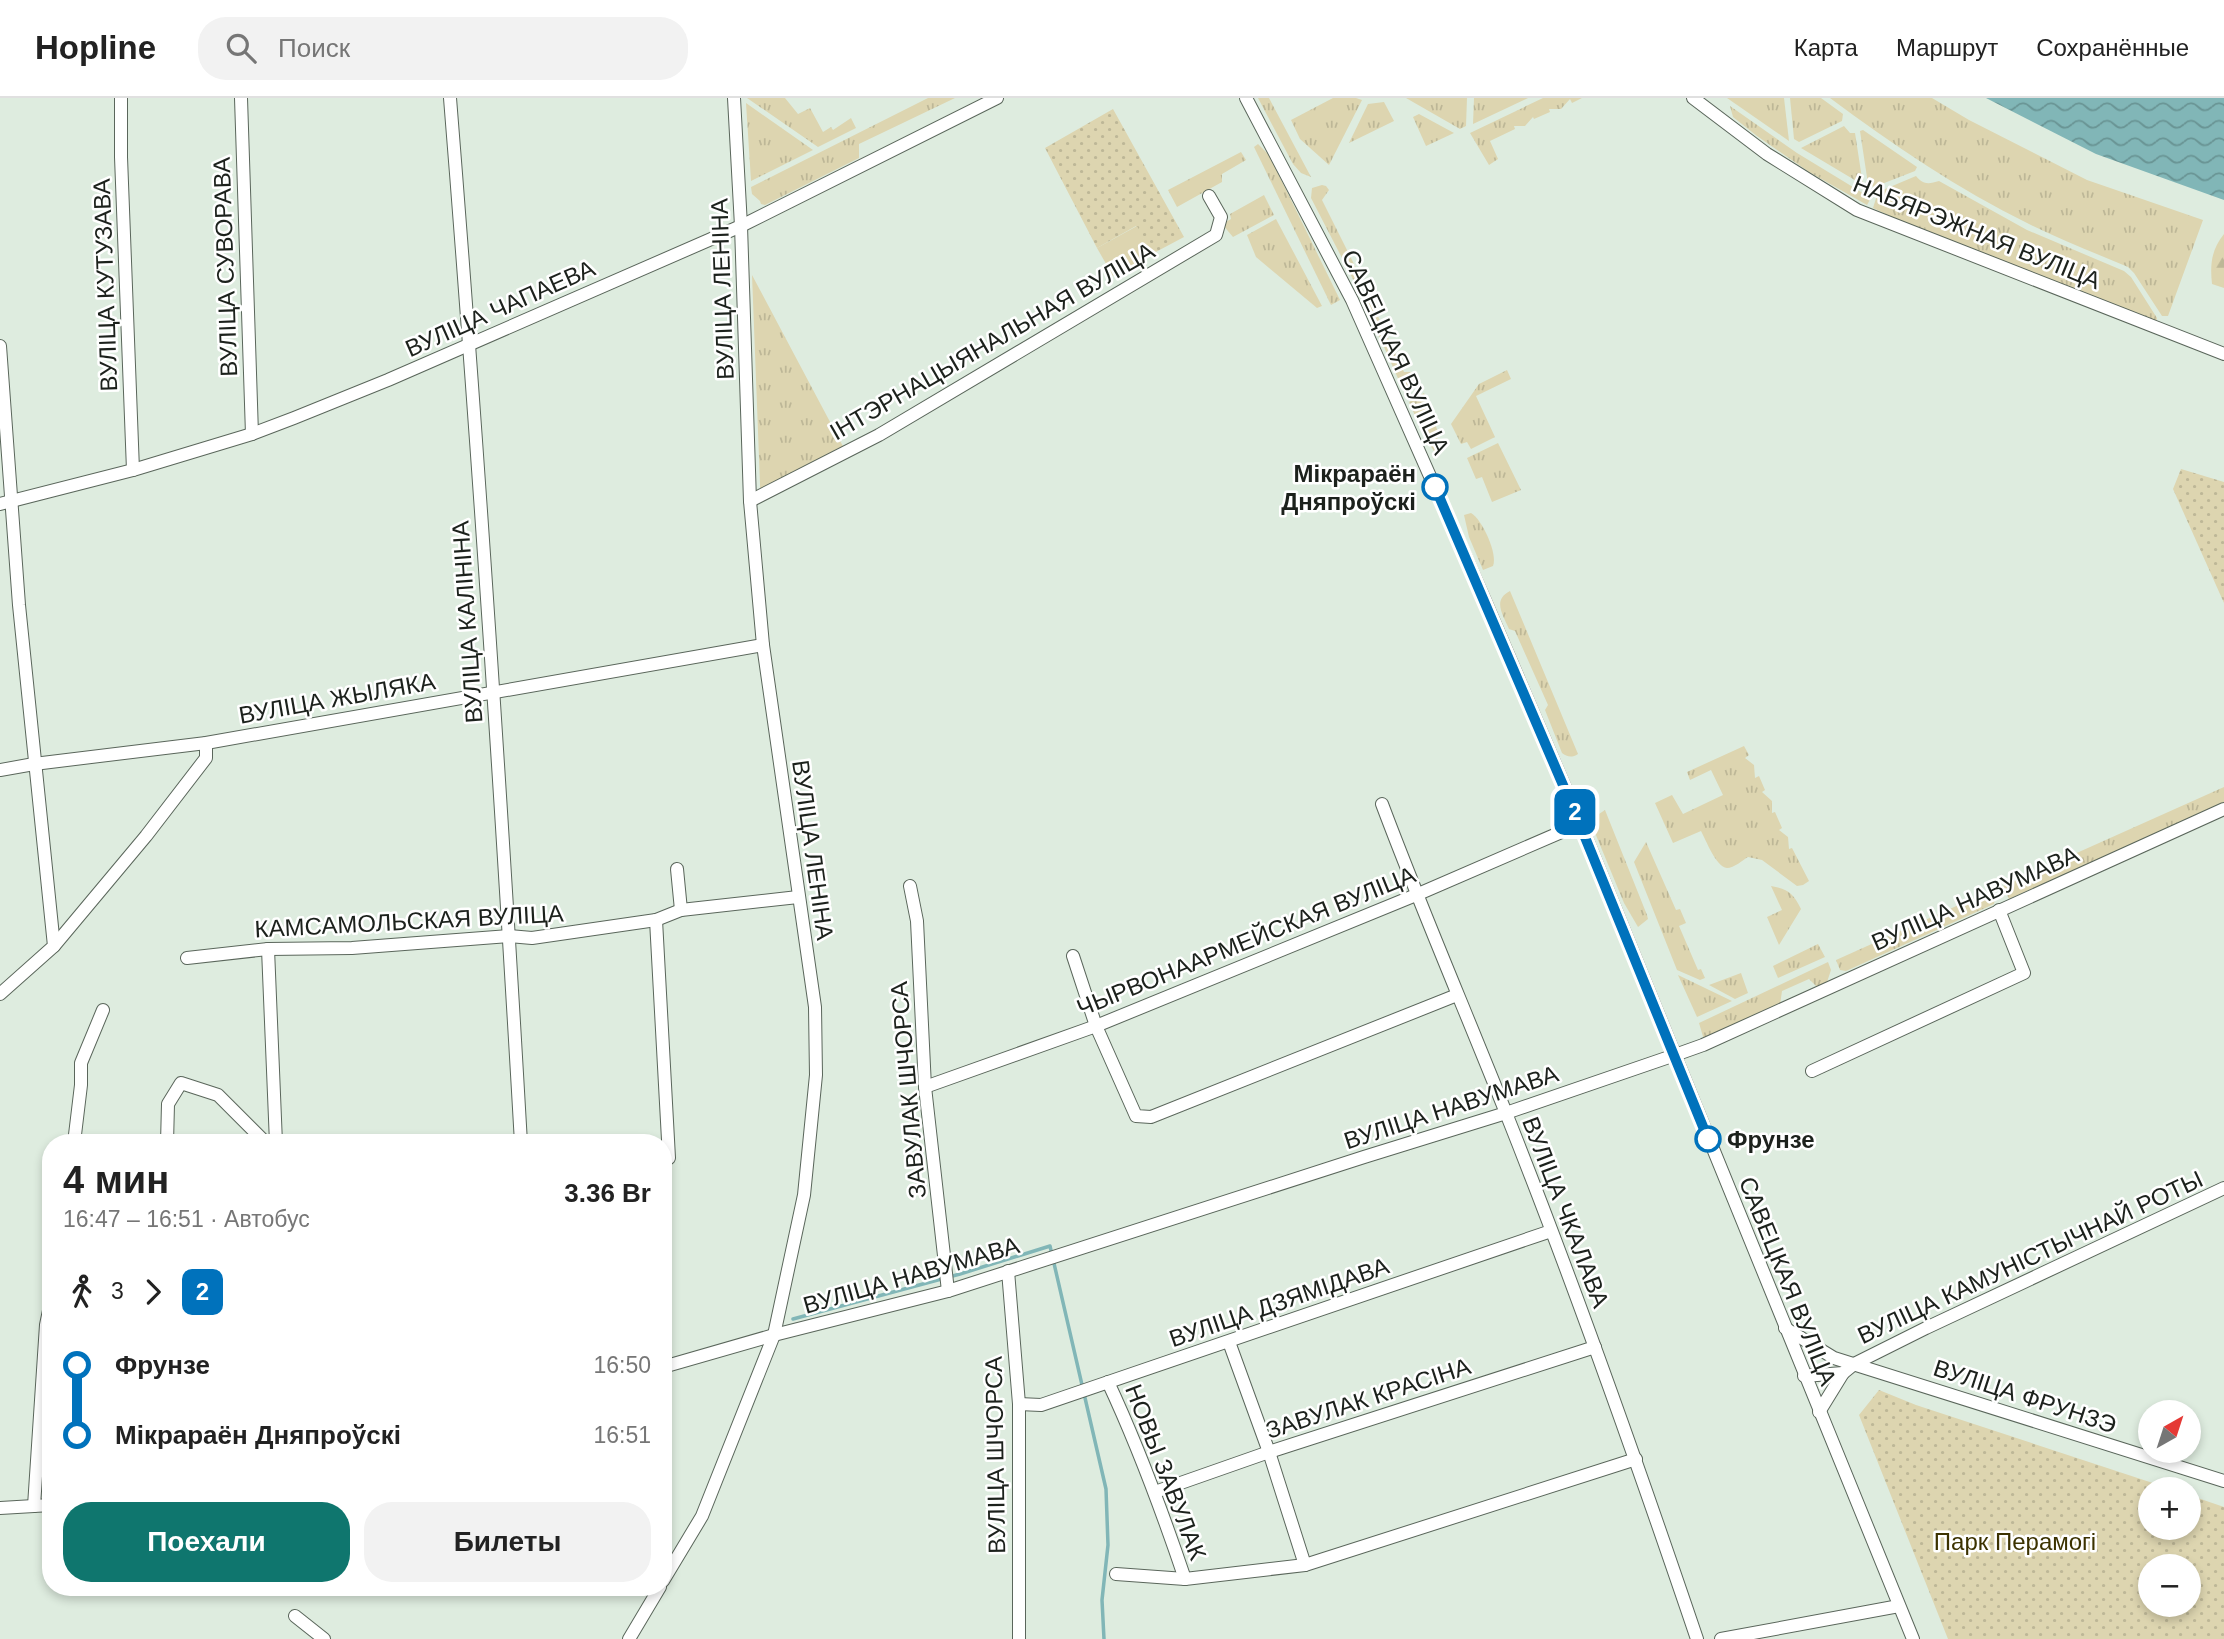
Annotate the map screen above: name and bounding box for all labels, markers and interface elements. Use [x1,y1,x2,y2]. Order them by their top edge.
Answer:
search box [198,17,688,80]
text: Hopline [35,29,156,66]
icon: search [222,29,260,67]
text: Поиск [278,33,350,63]
text: Карта [1794,34,1858,61]
text: Маршрут [1896,34,1998,61]
text: Сохранённые [2036,34,2189,61]
street label: ВУЛІЦА СУВОРАВА [208,157,242,377]
street label: НАБЯРЭЖНАЯ ВУЛІЦА [1849,170,2105,294]
street label: ВУЛІЦА КУТУЗАВА [88,178,122,392]
street label: ВУЛІЦА ЛЕНІНА [705,198,739,380]
street label: ІНТЭРНАЦЫЯНАЛЬНАЯ ВУЛІЦА [825,237,1159,445]
street label: САВЕЦКАЯ ВУЛІЦА [1337,246,1455,458]
street label: ВУЛІЦА ЧАПАЕВА [401,254,599,362]
place label: Мікрараён Дняпроўскі [1281,460,1416,515]
marker: Мікрараён Дняпроўскі [1422,474,1448,500]
street label: ВУЛІЦА КАЛІНІНА [446,520,488,724]
street label: ВУЛІЦА ЖЫЛЯКА [237,667,437,729]
street label: ВУЛІЦА ЛЕНІНА [787,758,839,942]
line badge: 2 [1552,789,1598,835]
text: 2 [1568,798,1582,825]
street label: ВУЛІЦА НАВУМАВА [1867,840,2083,956]
street label: ЧЫРВОНААРМЕЙСКАЯ ВУЛІЦА [1073,861,1419,1021]
street label: КАМСАМОЛЬСКАЯ ВУЛІЦА [254,899,564,943]
street label: ЗАВУЛАК ШЧОРСА [885,980,931,1200]
street label: ВУЛІЦА НАВУМАВА [1341,1060,1561,1154]
street label: ВУЛІЦА ЧКАЛАВА [1517,1113,1615,1311]
marker: Фрунзе [1695,1126,1721,1152]
place label: Фрунзе [1727,1126,1815,1153]
text: 4 мин [63,1159,169,1201]
street label: ВУЛІЦА КАМУНІСТЫЧНАЙ РОТЫ [1853,1165,2207,1349]
street label: САВЕЦКАЯ ВУЛІЦА [1734,1173,1842,1389]
text: 3.36 Br [564,1178,651,1208]
text: 16:47 – 16:51 · Автобус [63,1206,310,1232]
street label: ВУЛІЦА НАВУМАВА [800,1231,1022,1319]
street label: ВУЛІЦА ДЗЯМІДАВА [1166,1252,1392,1352]
icon: walk [63,1273,101,1311]
icon: forward [134,1273,172,1311]
text: 3 [111,1278,124,1304]
text: 2 [196,1278,209,1305]
text: Фрунзе [115,1350,210,1380]
text: 16:50 [593,1352,651,1378]
street label: ЗАВУЛАК КРАСІНА [1262,1352,1474,1444]
street label: ВУЛІЦА ФРУНЗЭ [1930,1354,2120,1438]
street label: ВУЛІЦА ШЧОРСА [980,1356,1010,1554]
street label: НОВЫ ЗАВУЛАК [1120,1380,1212,1564]
north arrow [2138,1400,2202,1463]
map controls [2138,1400,2201,1617]
text: Мікрараён Дняпроўскі [115,1420,401,1450]
text: 16:51 [593,1422,651,1448]
button: + [2138,1477,2201,1540]
button: Поехали [63,1502,350,1582]
button: Билеты [364,1502,651,1582]
park label: Парк Перамогі [1934,1528,2096,1555]
button: − [2138,1554,2201,1617]

